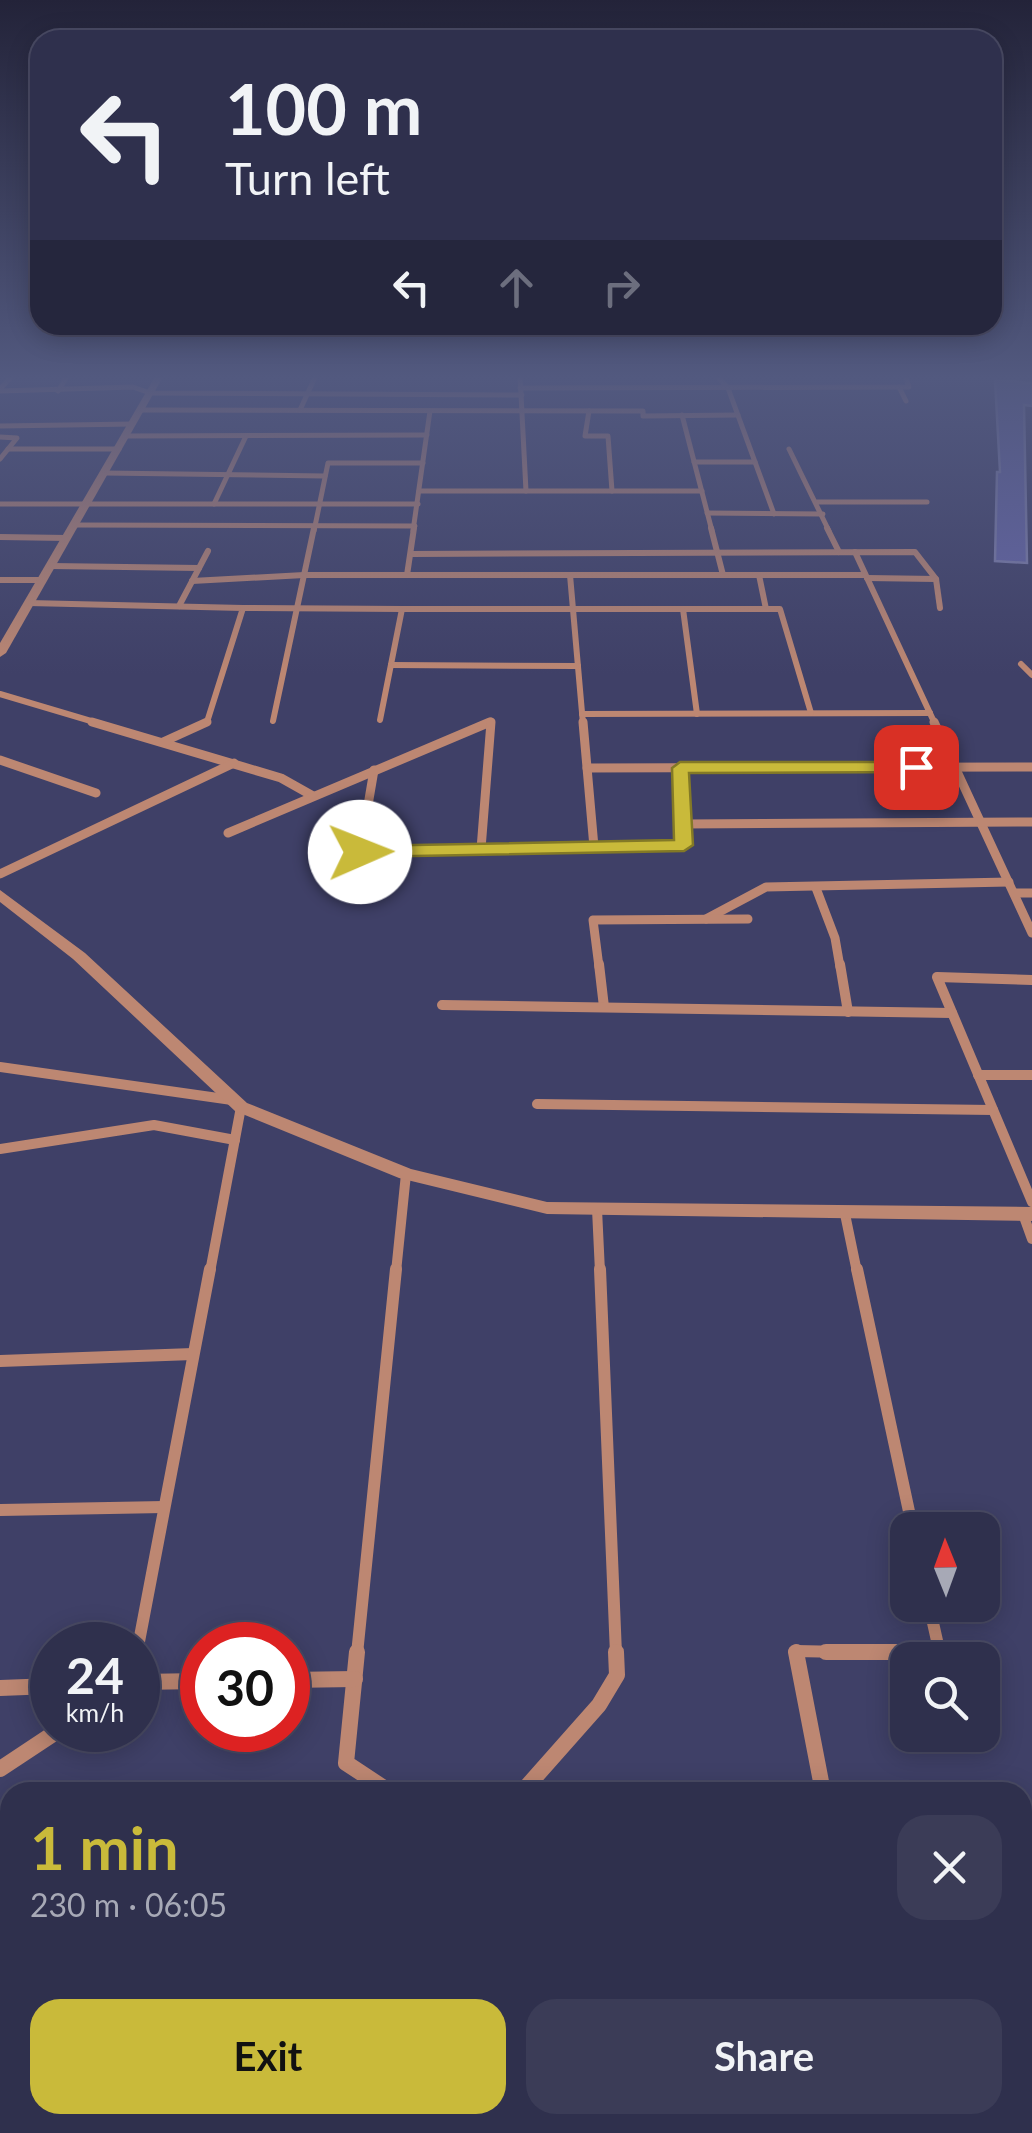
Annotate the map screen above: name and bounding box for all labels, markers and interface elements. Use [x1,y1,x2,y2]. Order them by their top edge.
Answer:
text: 100 m [225,66,422,150]
icon: left [60,70,190,200]
text: Turn left [225,151,390,205]
icon: left [384,260,439,315]
icon: ahead [489,260,544,315]
icon: right [594,260,649,315]
pin [874,725,959,810]
icon: arrive [889,740,944,795]
position arrow [308,800,412,904]
north arrow [890,1512,1000,1622]
map controls [890,1512,1000,1752]
speed limit sign: 30 [180,1622,310,1752]
button: search [890,1642,1000,1752]
text: 24 [66,1645,124,1705]
text: km/h [66,1697,124,1727]
text: 1 min [30,1811,179,1883]
button: close [897,1815,1002,1920]
text: 230 m · 06:05 [30,1885,227,1924]
button: Exit [30,1999,506,2114]
button: Share [526,1999,1002,2114]

